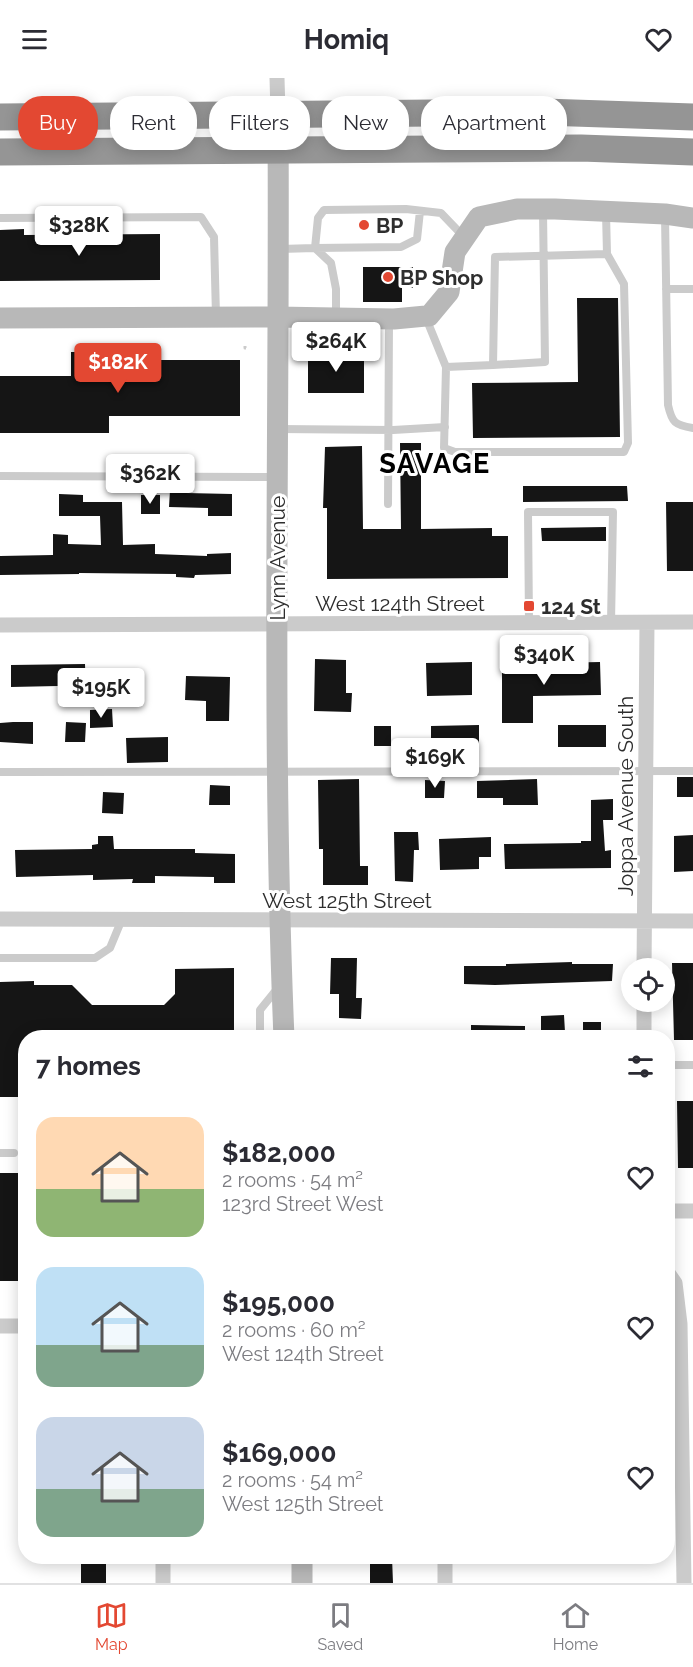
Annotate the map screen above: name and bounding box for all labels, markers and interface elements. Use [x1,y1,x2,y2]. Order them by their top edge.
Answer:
icon: menu [18,23,51,56]
icon: heart [642,23,675,56]
text: Homiq [304,24,389,55]
chip: Buy [18,96,98,150]
chip: Rent [110,96,197,150]
chip: Filters [209,96,310,150]
chip: New [322,96,409,150]
chip: Apartment [421,96,567,150]
pin: $328K [37,206,121,257]
text: $328K [49,213,109,237]
place label: BP [376,213,403,238]
marker: BP [357,218,371,232]
place label: BP Shop [400,265,483,290]
marker: BP Shop [381,270,395,284]
pin: $264K [294,322,378,373]
text: $264K [306,329,366,353]
pin: $182K [76,343,160,394]
text: $182K [88,350,148,374]
district label: SAVAGE [379,448,491,479]
pin: $362K [108,454,192,505]
text: $362K [120,461,180,485]
street label: Lynn Avenue [265,496,290,620]
street label: West 124th Street [315,591,485,616]
place label: 124 St [541,594,601,619]
marker: 124 St [522,599,536,613]
pin: $340K [502,635,586,686]
text: $340K [514,642,574,666]
pin: $195K [59,668,143,719]
text: $195K [72,675,130,699]
street label: Joppa Avenue South [613,696,638,896]
pin: $169K [393,738,477,789]
text: $169K [405,745,465,769]
street label: West 125th Street [262,888,432,913]
map controls [621,958,675,1012]
button: locate [621,958,675,1012]
icon: filters [624,1050,657,1083]
text: 7 homes [36,1051,141,1081]
text: $182,000 [222,1138,336,1168]
icon: home [84,1141,156,1213]
icon: heart [624,1161,657,1194]
text: 2 rooms · 54 m² [222,1168,363,1192]
text: 123rd Street West [222,1192,383,1216]
text: $195,000 [222,1288,335,1318]
icon: home [84,1291,156,1363]
icon: heart [624,1311,657,1344]
text: 2 rooms · 60 m² [222,1318,366,1342]
text: West 124th Street [222,1342,384,1366]
text: $169,000 [222,1438,336,1468]
icon: home [84,1441,156,1513]
icon: heart [624,1461,657,1494]
text: 2 rooms · 54 m² [222,1468,363,1492]
text: West 125th Street [222,1492,384,1516]
tab: Map [95,1599,128,1654]
tab: Saved [317,1599,363,1654]
tab: Home [553,1599,598,1654]

